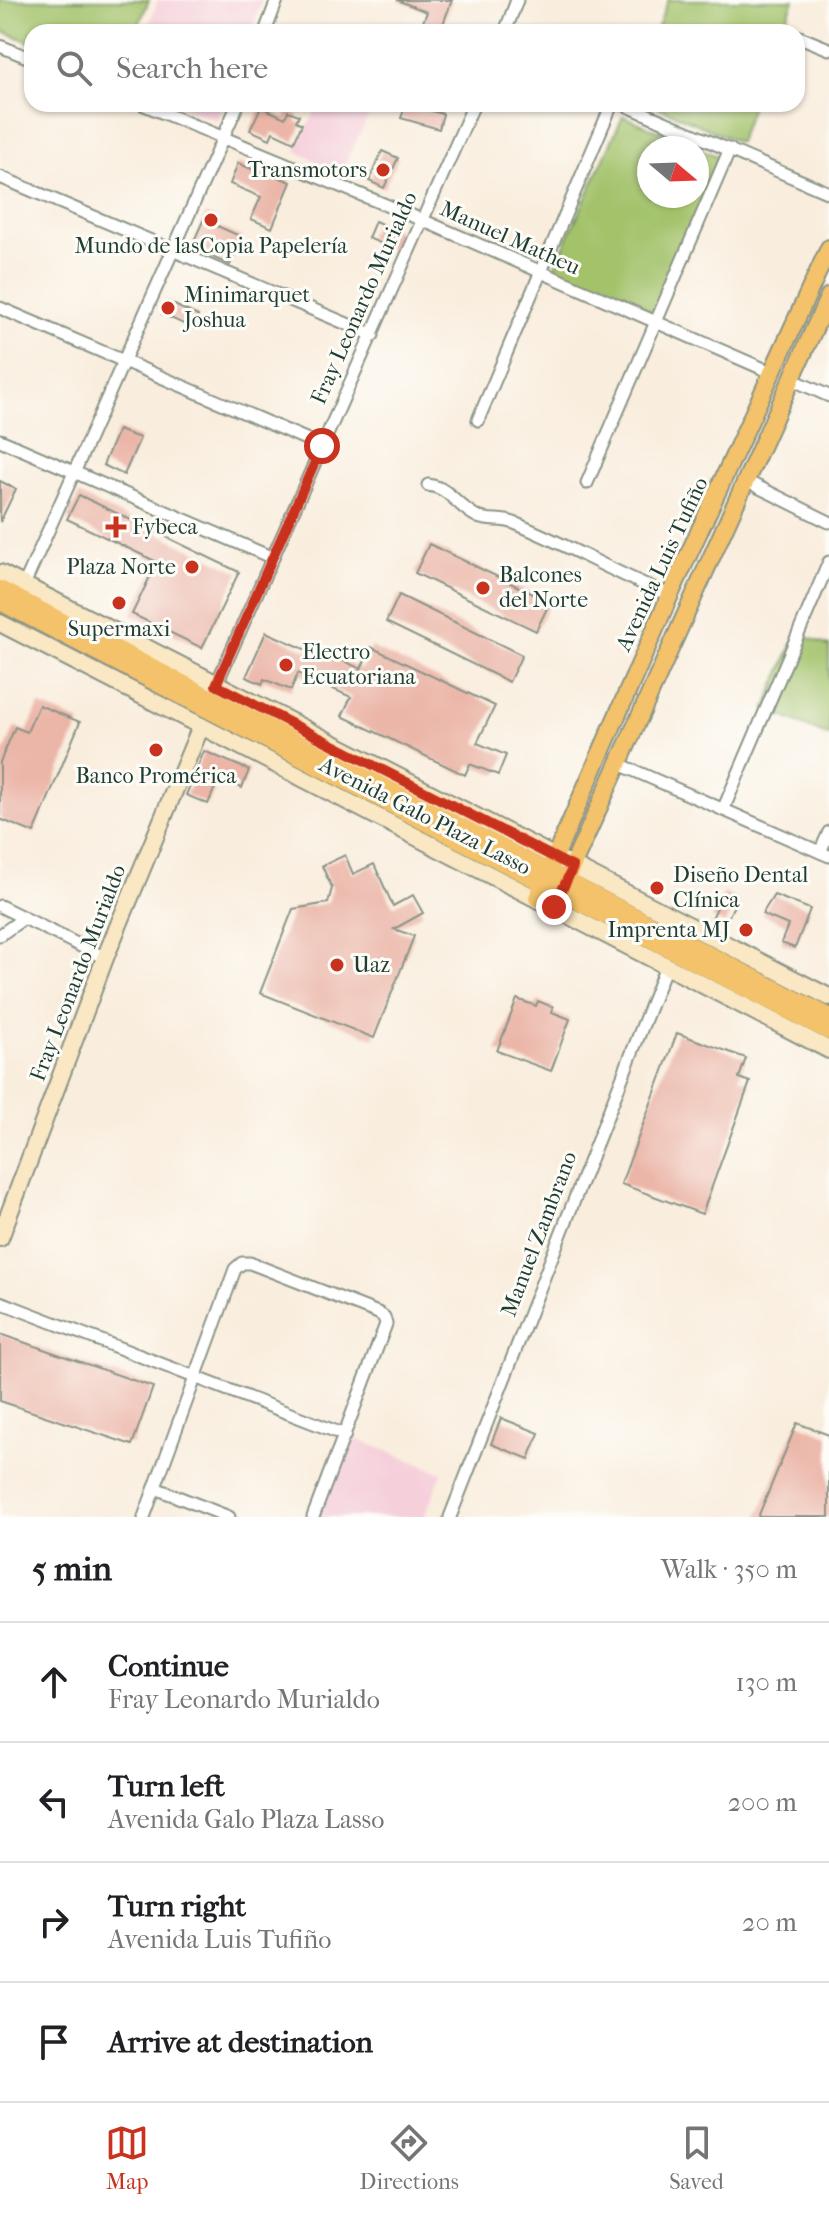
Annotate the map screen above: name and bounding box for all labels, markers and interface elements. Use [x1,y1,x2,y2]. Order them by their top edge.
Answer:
search box [24,24,805,112]
icon: search [52,46,96,90]
text: Search here [116,51,268,86]
north arrow [637,136,709,208]
place label: Transmotors [248,157,367,183]
marker: Transmotors [374,161,392,179]
street label: Fray Leonardo Murialdo [305,188,423,408]
street label: Manuel Matheu [436,196,585,281]
marker: Mundo de lasCopia Papelería [202,211,220,229]
place label: Mundo de lasCopia Papelería [75,233,348,259]
place label: Minimarquet Joshua [182,282,310,333]
marker: Minimarquet Joshua [159,299,177,317]
route start [304,428,340,464]
street label: Avenida Luis Tufiño [610,473,714,656]
place label: Fybeca [132,514,199,540]
marker: Fybeca [107,518,125,536]
place label: Plaza Norte [66,554,176,580]
marker: Plaza Norte [183,558,201,576]
place label: Balcones del Norte [499,562,588,613]
marker: Balcones del Norte [474,579,492,597]
marker: Supermaxi [110,594,128,612]
place label: Supermaxi [68,616,171,642]
place label: Electro Ecuatoriana [302,639,416,690]
marker: Electro Ecuatoriana [277,656,295,674]
marker: Banco Promérica [147,741,165,759]
street label: Avenida Galo Plaza Lasso [314,751,535,881]
place label: Banco Promérica [76,763,237,789]
street label: Fray Leonardo Murialdo [25,861,131,1085]
place label: Diseño Dental Clínica [673,862,808,913]
marker: Diseño Dental Clínica [648,879,666,897]
route end [536,889,572,925]
place label: Imprenta MJ [607,917,730,943]
marker: Imprenta MJ [737,921,755,939]
place label: Uaz [353,952,390,978]
marker: Uaz [328,956,346,974]
street label: Manuel Zambrano [496,1148,582,1320]
text: 5 min [32,1549,112,1589]
text: Walk · 350 m [661,1554,797,1585]
text: Continue [108,1649,229,1684]
icon: ahead [32,1660,76,1704]
text: 130 m [736,1667,797,1698]
text: Fray Leonardo Murialdo [108,1684,380,1715]
text: Turn left [108,1769,225,1804]
icon: left [32,1780,76,1824]
text: 200 m [728,1787,797,1818]
text: Avenida Galo Plaza Lasso [108,1804,384,1835]
text: Turn right [108,1889,246,1924]
icon: right [32,1900,76,1944]
text: 20 m [742,1907,797,1938]
text: Avenida Luis Tufiño [108,1924,331,1955]
icon: arrive [32,2020,76,2064]
text: Arrive at destination [108,2025,373,2060]
tab: Map [105,2121,149,2195]
tab: Directions [360,2121,459,2195]
tab: Saved [669,2121,724,2195]

